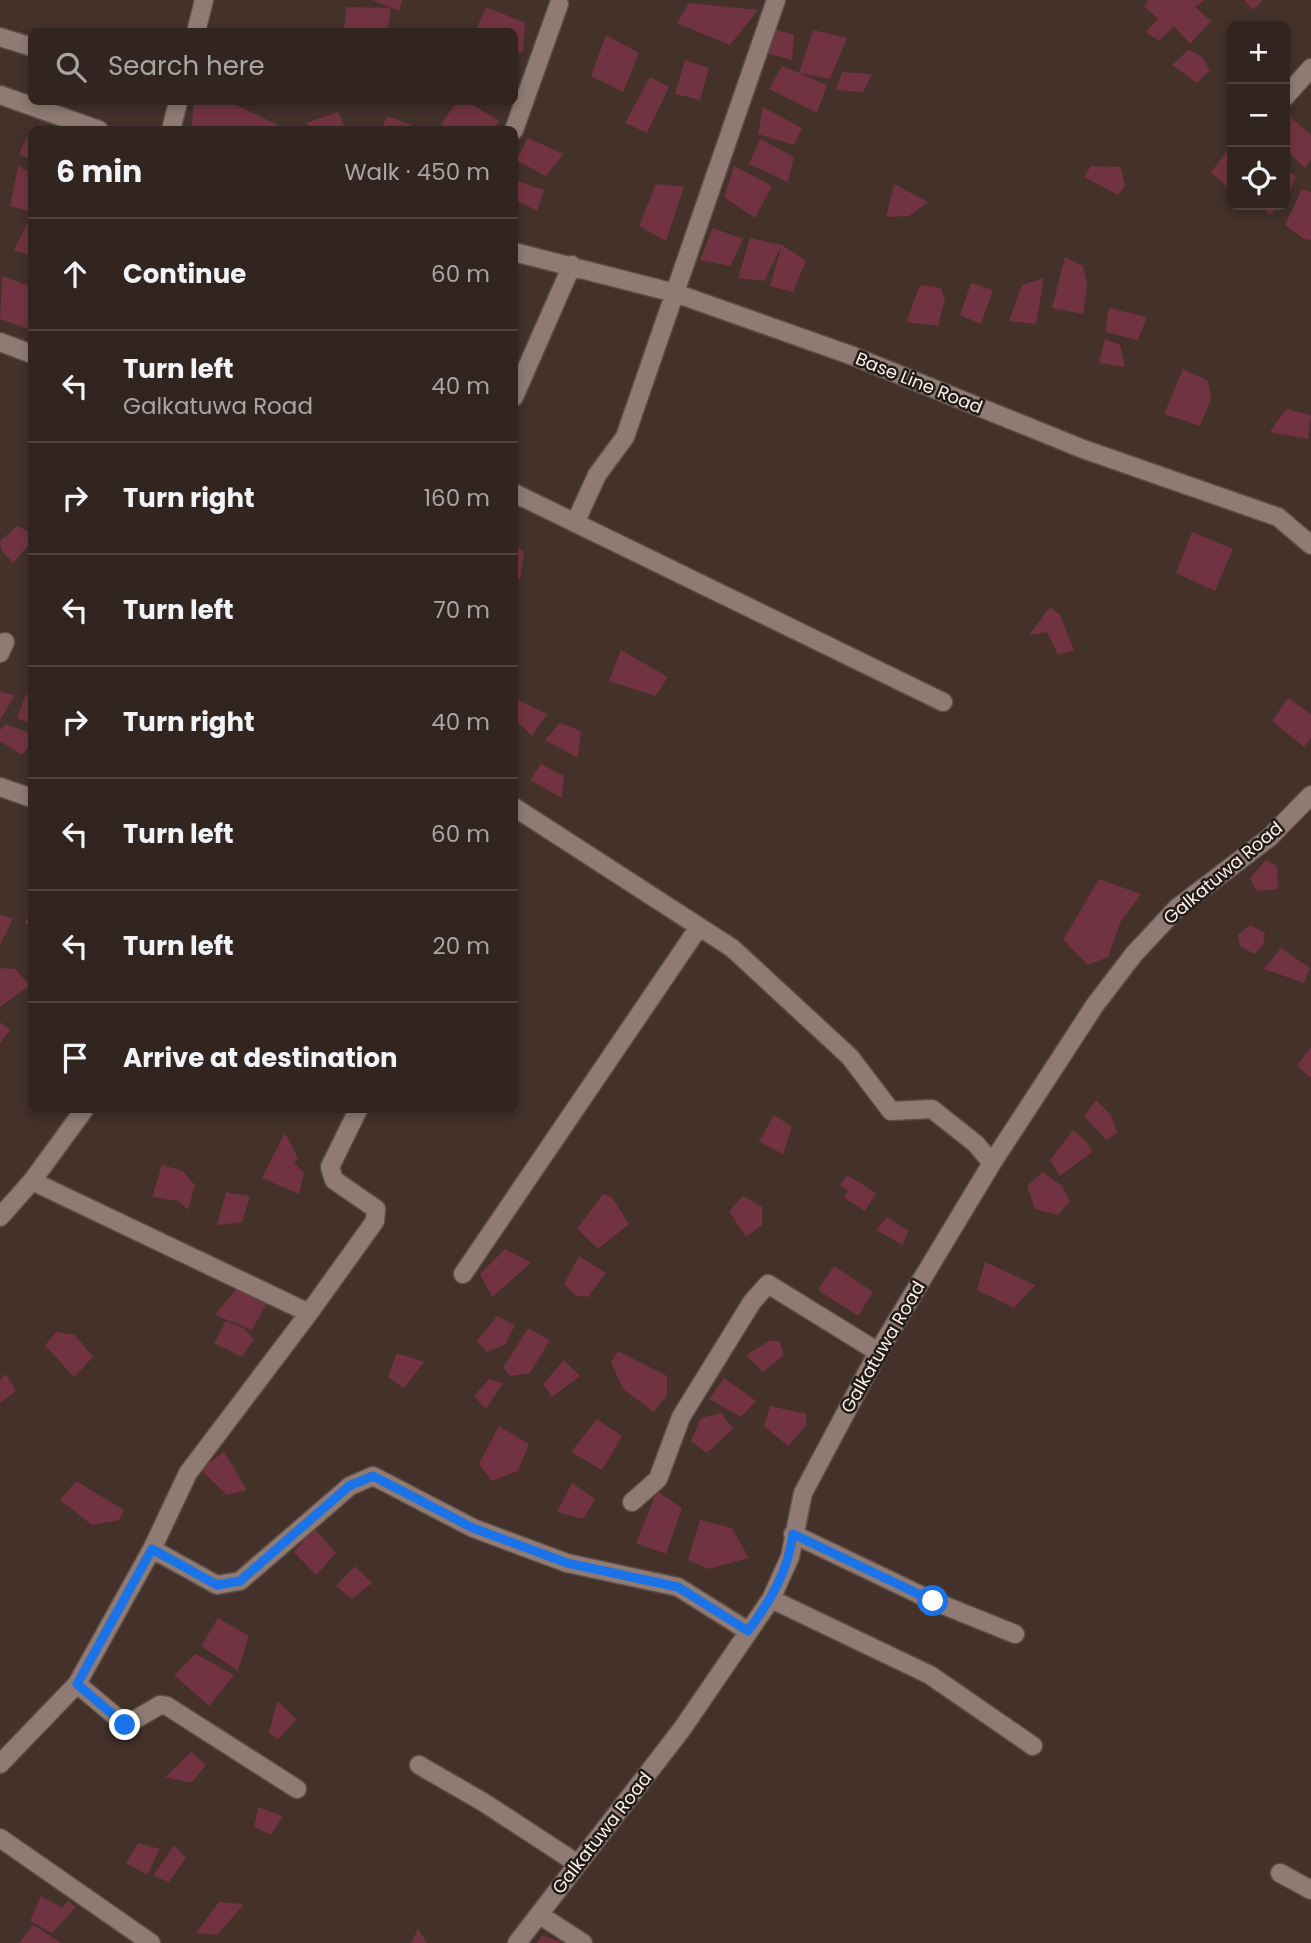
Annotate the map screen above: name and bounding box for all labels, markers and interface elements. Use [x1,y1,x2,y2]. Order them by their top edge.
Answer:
map controls [1227,21,1290,210]
button: + [1227,21,1290,84]
search box [28,28,518,105]
icon: search [52,48,90,86]
text: Search here [108,48,265,84]
button: − [1227,84,1290,147]
button: locate [1227,147,1290,210]
text: 6 min [56,150,142,193]
text: Walk · 450 m [344,156,490,188]
icon: ahead [56,255,94,293]
text: Continue [123,256,246,292]
text: 60 m [431,258,490,290]
street label: Base Line Road [852,346,986,419]
text: Turn left [123,351,234,387]
icon: left [56,367,94,405]
text: 40 m [431,370,490,402]
text: Galkatuwa Road [123,390,313,422]
icon: right [56,479,94,517]
text: Turn right [123,480,255,516]
text: 160 m [424,482,490,514]
icon: left [56,591,94,629]
text: Turn left [123,592,234,628]
text: 70 m [433,594,490,626]
icon: right [56,703,94,741]
text: Turn right [123,704,255,740]
text: 40 m [431,706,490,738]
icon: left [56,815,94,853]
street label: Galkatuwa Road [1158,815,1288,930]
text: Turn left [123,816,234,852]
text: 60 m [431,818,490,850]
icon: left [56,927,94,965]
text: Turn left [123,928,234,964]
text: 20 m [432,930,490,962]
icon: arrive [56,1039,94,1077]
text: Arrive at destination [123,1040,398,1076]
street label: Galkatuwa Road [835,1276,931,1417]
route start [917,1585,948,1616]
route end [109,1709,140,1740]
street label: Galkatuwa Road [546,1766,657,1899]

